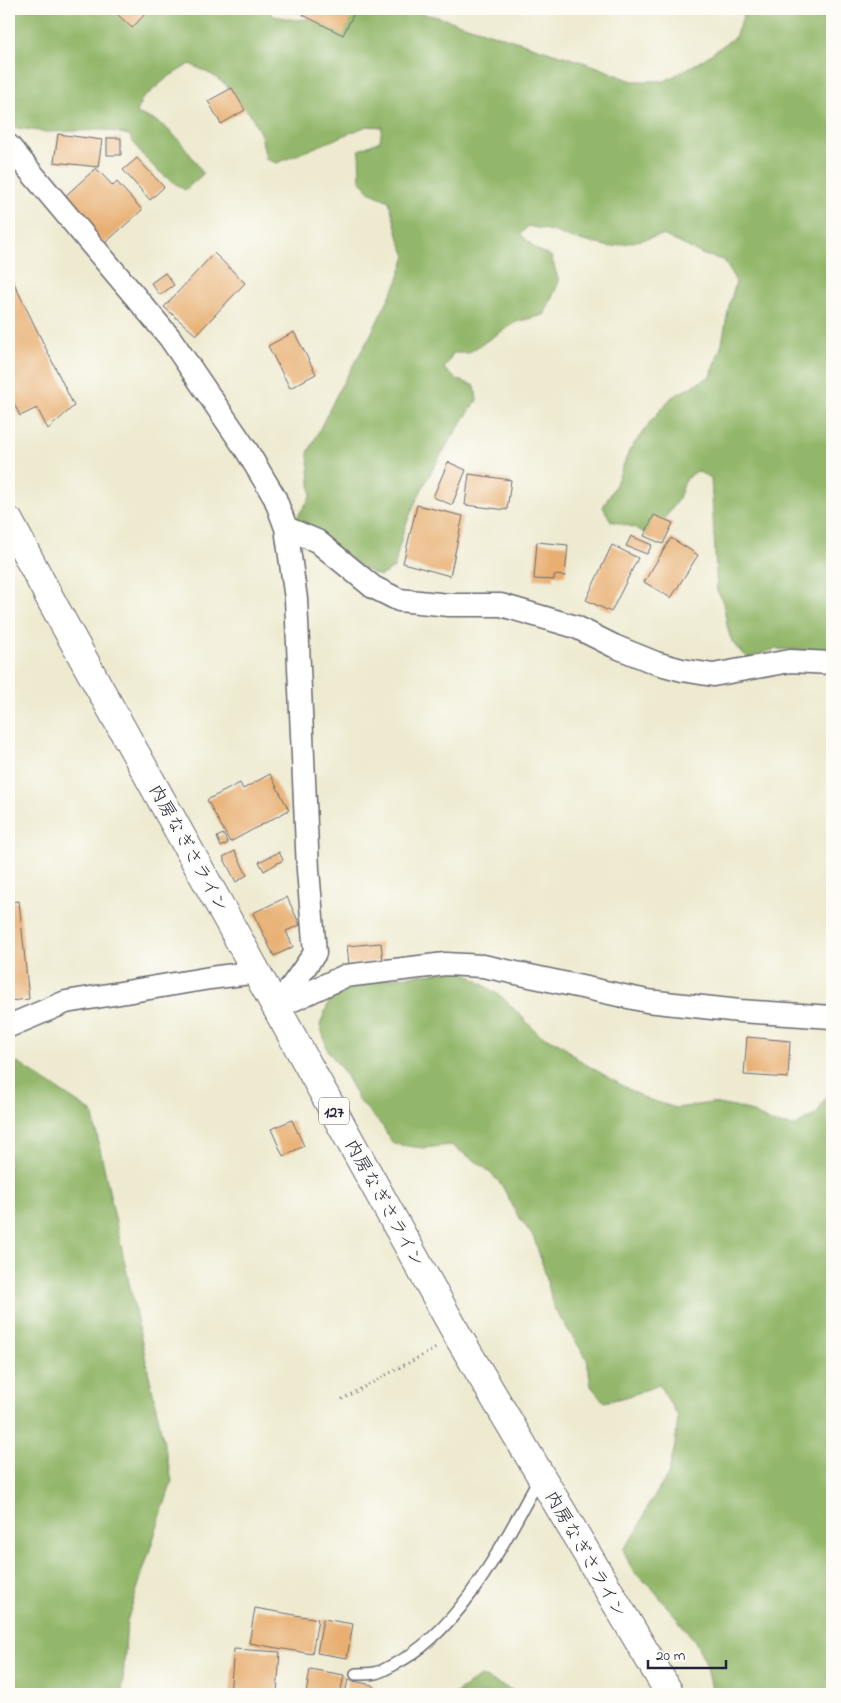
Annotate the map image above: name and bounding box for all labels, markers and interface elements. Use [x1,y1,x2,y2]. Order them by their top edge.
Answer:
street label: 内房なぎさライン [141,780,233,918]
road number: 127 [319,1098,349,1124]
street label: 内房なぎさライン [337,1135,429,1273]
street label: 内房なぎさライン [537,1486,631,1624]
scale bar [648,1638,726,1670]
text: 20 m [656,1645,686,1667]

